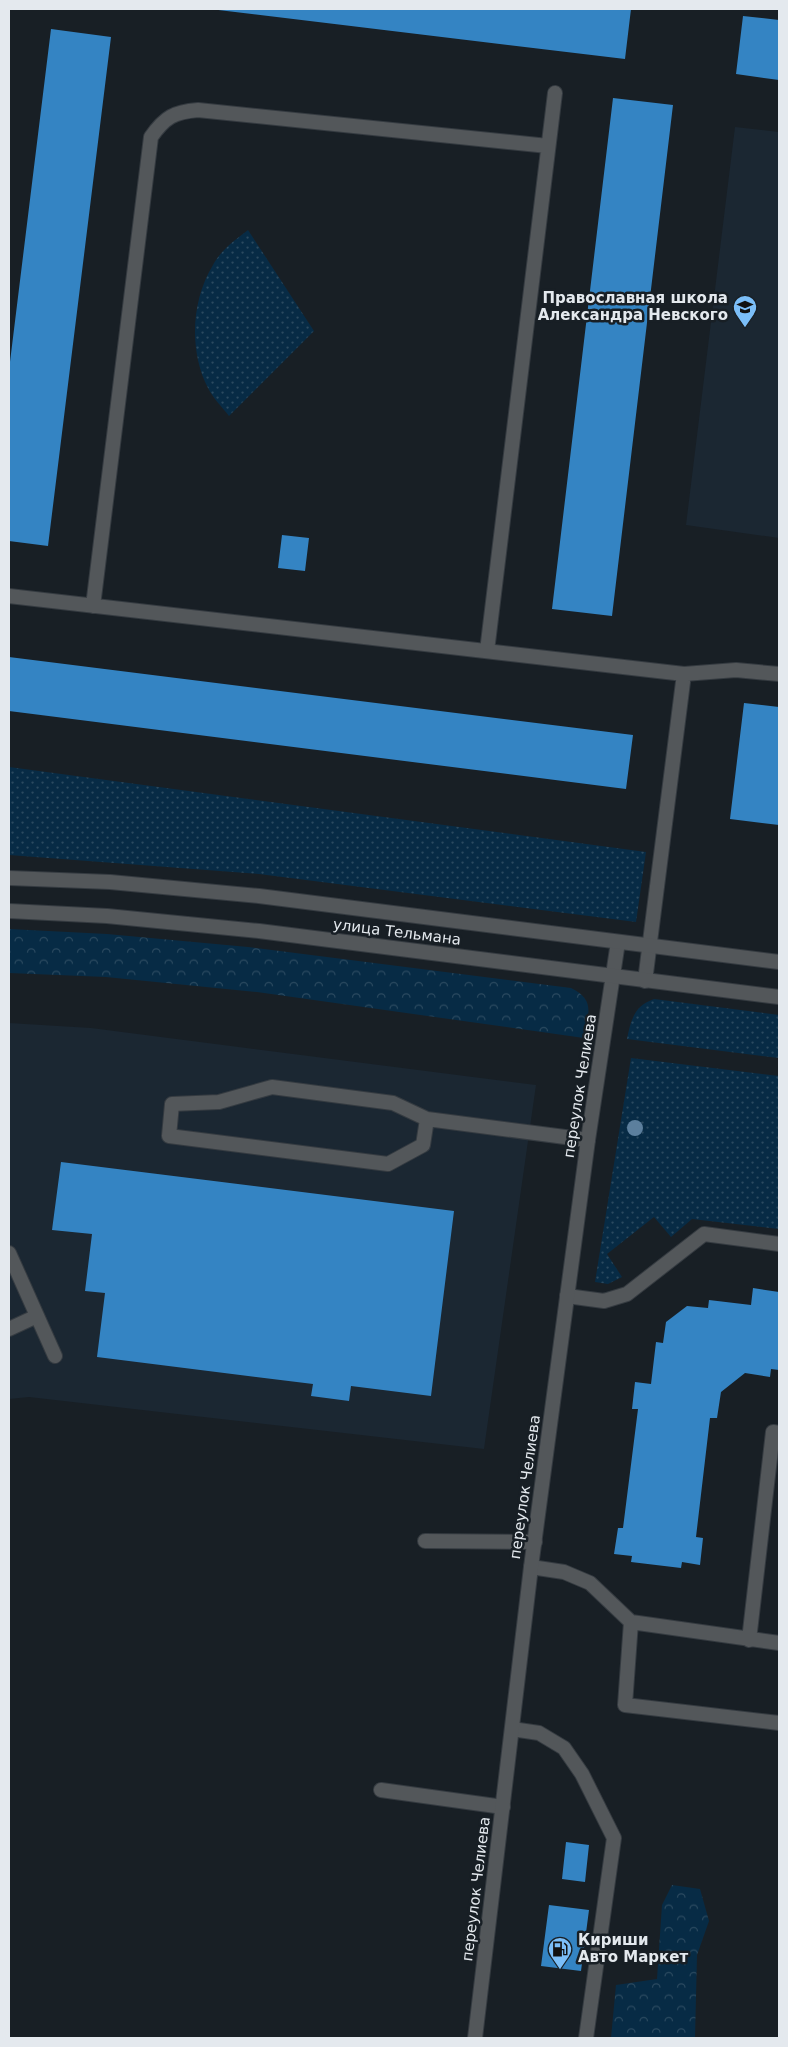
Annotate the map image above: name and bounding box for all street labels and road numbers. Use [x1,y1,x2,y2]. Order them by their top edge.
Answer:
street label: улица Тельмана [332,915,462,949]
street label: переулок Челиева [560,1013,600,1159]
street label: переулок Челиева [506,1414,544,1560]
street label: переулок Челиева [458,1816,494,1962]

